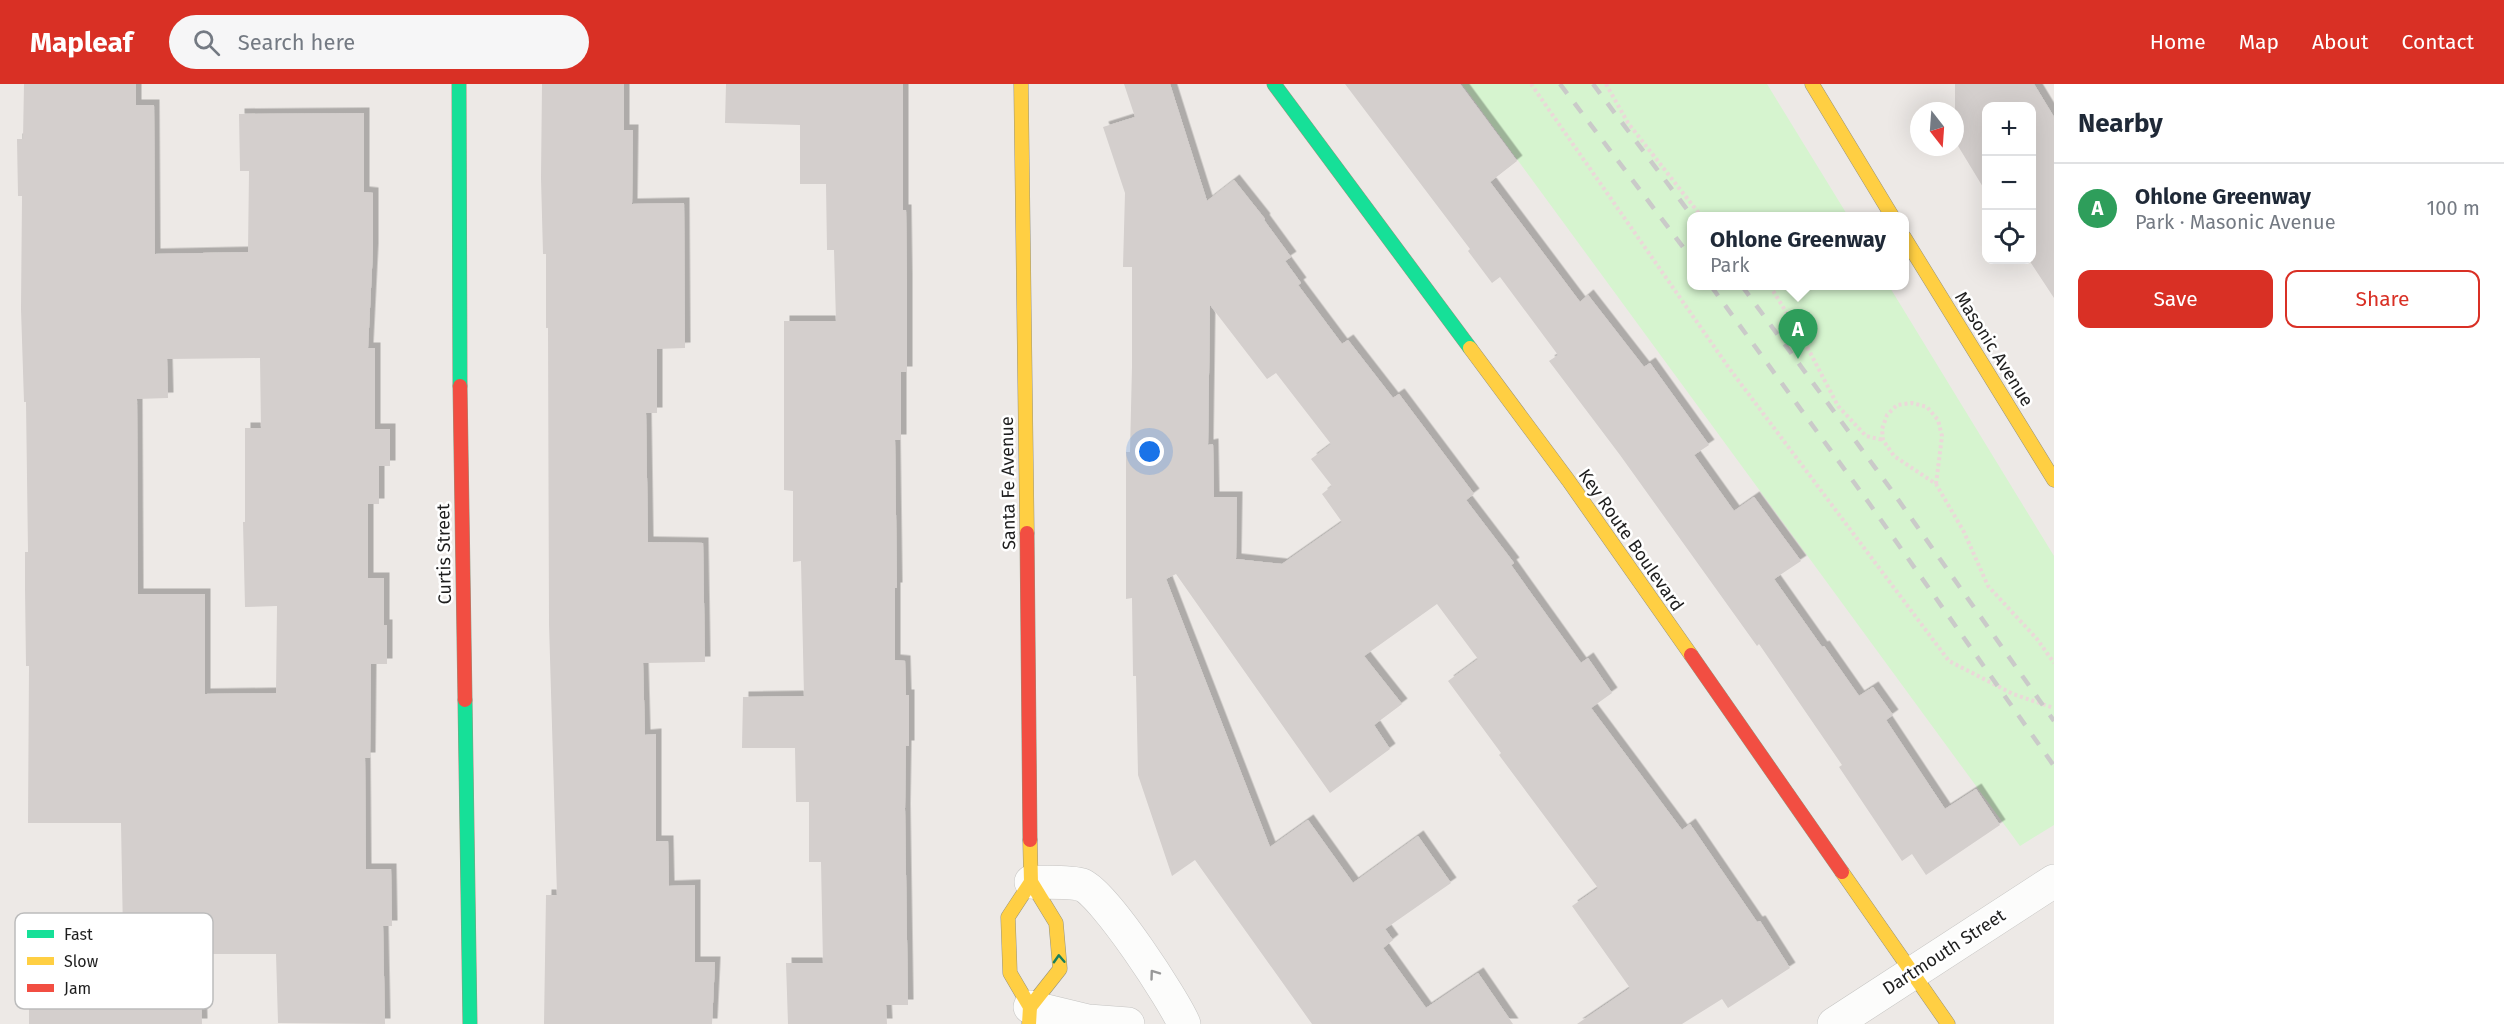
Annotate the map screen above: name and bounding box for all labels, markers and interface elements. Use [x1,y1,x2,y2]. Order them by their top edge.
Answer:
search box [169,15,589,69]
text: Mapleaf [30,26,133,59]
icon: search [190,26,223,59]
text: Search here [238,29,355,56]
text: Home [2150,29,2206,55]
text: Map [2239,29,2279,55]
text: About [2312,29,2369,55]
text: Contact [2402,29,2474,55]
north arrow [1910,102,1964,156]
map controls [1982,102,2036,264]
button: + [1982,102,2036,156]
text: Nearby [2078,108,2163,139]
button: − [1982,156,2036,210]
text: Ohlone Greenway [2135,183,2311,210]
text: A [2092,196,2103,220]
text: 100 m [2427,196,2480,220]
button: locate [1982,210,2036,264]
text: Park · Masonic Avenue [2135,210,2336,234]
popup [1687,212,1909,290]
text: Ohlone Greenway [1710,226,1886,253]
text: Park [1710,253,1749,277]
button: Save [2078,270,2273,328]
button: Share [2285,270,2480,328]
street label: Masonic Avenue [1950,288,2038,410]
pin: A [1778,310,1818,359]
street label: Santa Fe Avenue [996,416,1020,550]
your location [1135,437,1164,466]
street label: Key Route Boulevard [1574,465,1688,615]
street label: Curtis Street [432,503,456,605]
street label: Dartmouth Street [1879,904,2010,1000]
legend [15,913,213,1009]
text: Fast [64,925,93,944]
text: Slow [64,952,99,971]
one-way arrow [1053,955,1066,964]
one-way arrow [1150,969,1161,980]
text: Jam [64,979,91,998]

